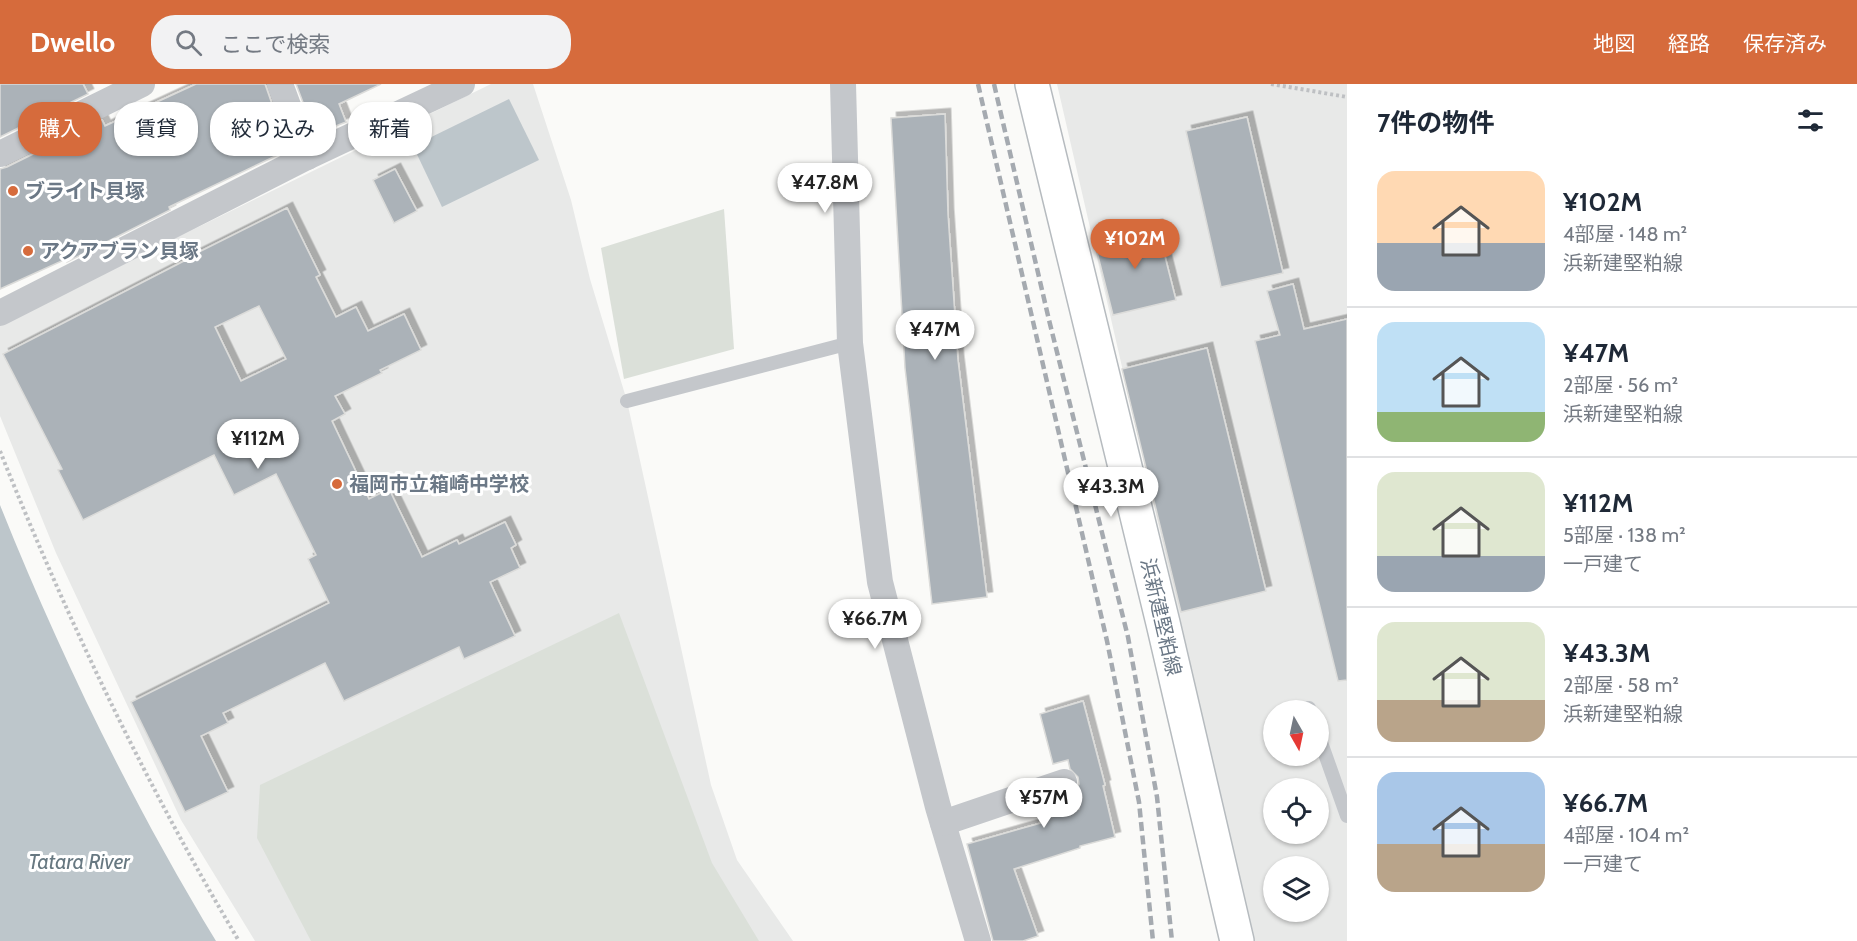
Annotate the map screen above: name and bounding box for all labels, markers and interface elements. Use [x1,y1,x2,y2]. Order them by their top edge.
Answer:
search box [151,15,571,69]
text: Dwello [30,25,115,59]
icon: search [172,26,205,59]
text: ここで検索 [220,31,330,58]
text: 地図 [1593,31,1635,56]
text: 経路 [1668,31,1710,56]
text: 保存済み [1743,31,1827,56]
chip: 購入 [18,102,102,156]
chip: 賃貸 [114,102,198,156]
chip: 絞り込み [210,102,336,156]
chip: 新着 [348,102,432,156]
icon: filters [1794,104,1827,137]
text: 7件の物件 [1377,107,1494,139]
pin: ¥47.8M [776,163,874,214]
text: ¥47.8M [791,170,859,194]
place label: ブライト貝塚 [25,179,145,203]
marker: ブライト貝塚 [6,184,20,198]
text: ¥102M [1563,186,1642,218]
icon: home [1425,195,1497,267]
pin: ¥102M [1093,219,1177,270]
text: 4部屋 · 148 m² [1563,222,1687,246]
text: ¥102M [1105,226,1165,250]
place label: アクアブラン貝塚 [40,239,199,263]
marker: アクアブラン貝塚 [21,244,35,258]
text: 浜新建堅粕線 [1563,251,1683,275]
pin: ¥47M [899,310,971,361]
text: ¥47M [910,317,960,341]
text: ¥47M [1563,337,1629,369]
icon: home [1425,346,1497,418]
text: 2部屋 · 56 m² [1563,373,1678,397]
text: 浜新建堅粕線 [1563,402,1683,426]
pin: ¥112M [216,419,300,470]
text: ¥112M [231,426,285,450]
pin: ¥43.3M [1062,467,1160,518]
place label: 福岡市立箱崎中学校 [349,472,529,496]
text: ¥43.3M [1077,474,1145,498]
marker: 福岡市立箱崎中学校 [330,477,344,491]
text: ¥112M [1563,487,1633,519]
icon: home [1425,496,1497,568]
text: 5部屋 · 138 m² [1563,523,1686,547]
text: 一戸建て [1563,552,1643,576]
street label: 浜新建堅粕線 [1136,556,1186,678]
pin: ¥66.7M [826,599,924,650]
text: ¥66.7M [842,606,908,630]
text: ¥43.3M [1563,637,1650,669]
icon: home [1425,646,1497,718]
text: 2部屋 · 58 m² [1563,673,1679,697]
north arrow [1263,700,1329,766]
map controls [1263,700,1329,922]
text: 浜新建堅粕線 [1563,702,1683,726]
pin: ¥57M [1008,778,1080,829]
button: locate [1263,778,1329,844]
text: ¥57M [1019,785,1069,809]
text: ¥66.7M [1563,787,1648,819]
icon: home [1425,796,1497,868]
text: 4部屋 · 104 m² [1563,823,1689,847]
water label: Tatara River [28,849,131,874]
text: 一戸建て [1563,852,1643,876]
button: layers [1263,856,1329,922]

